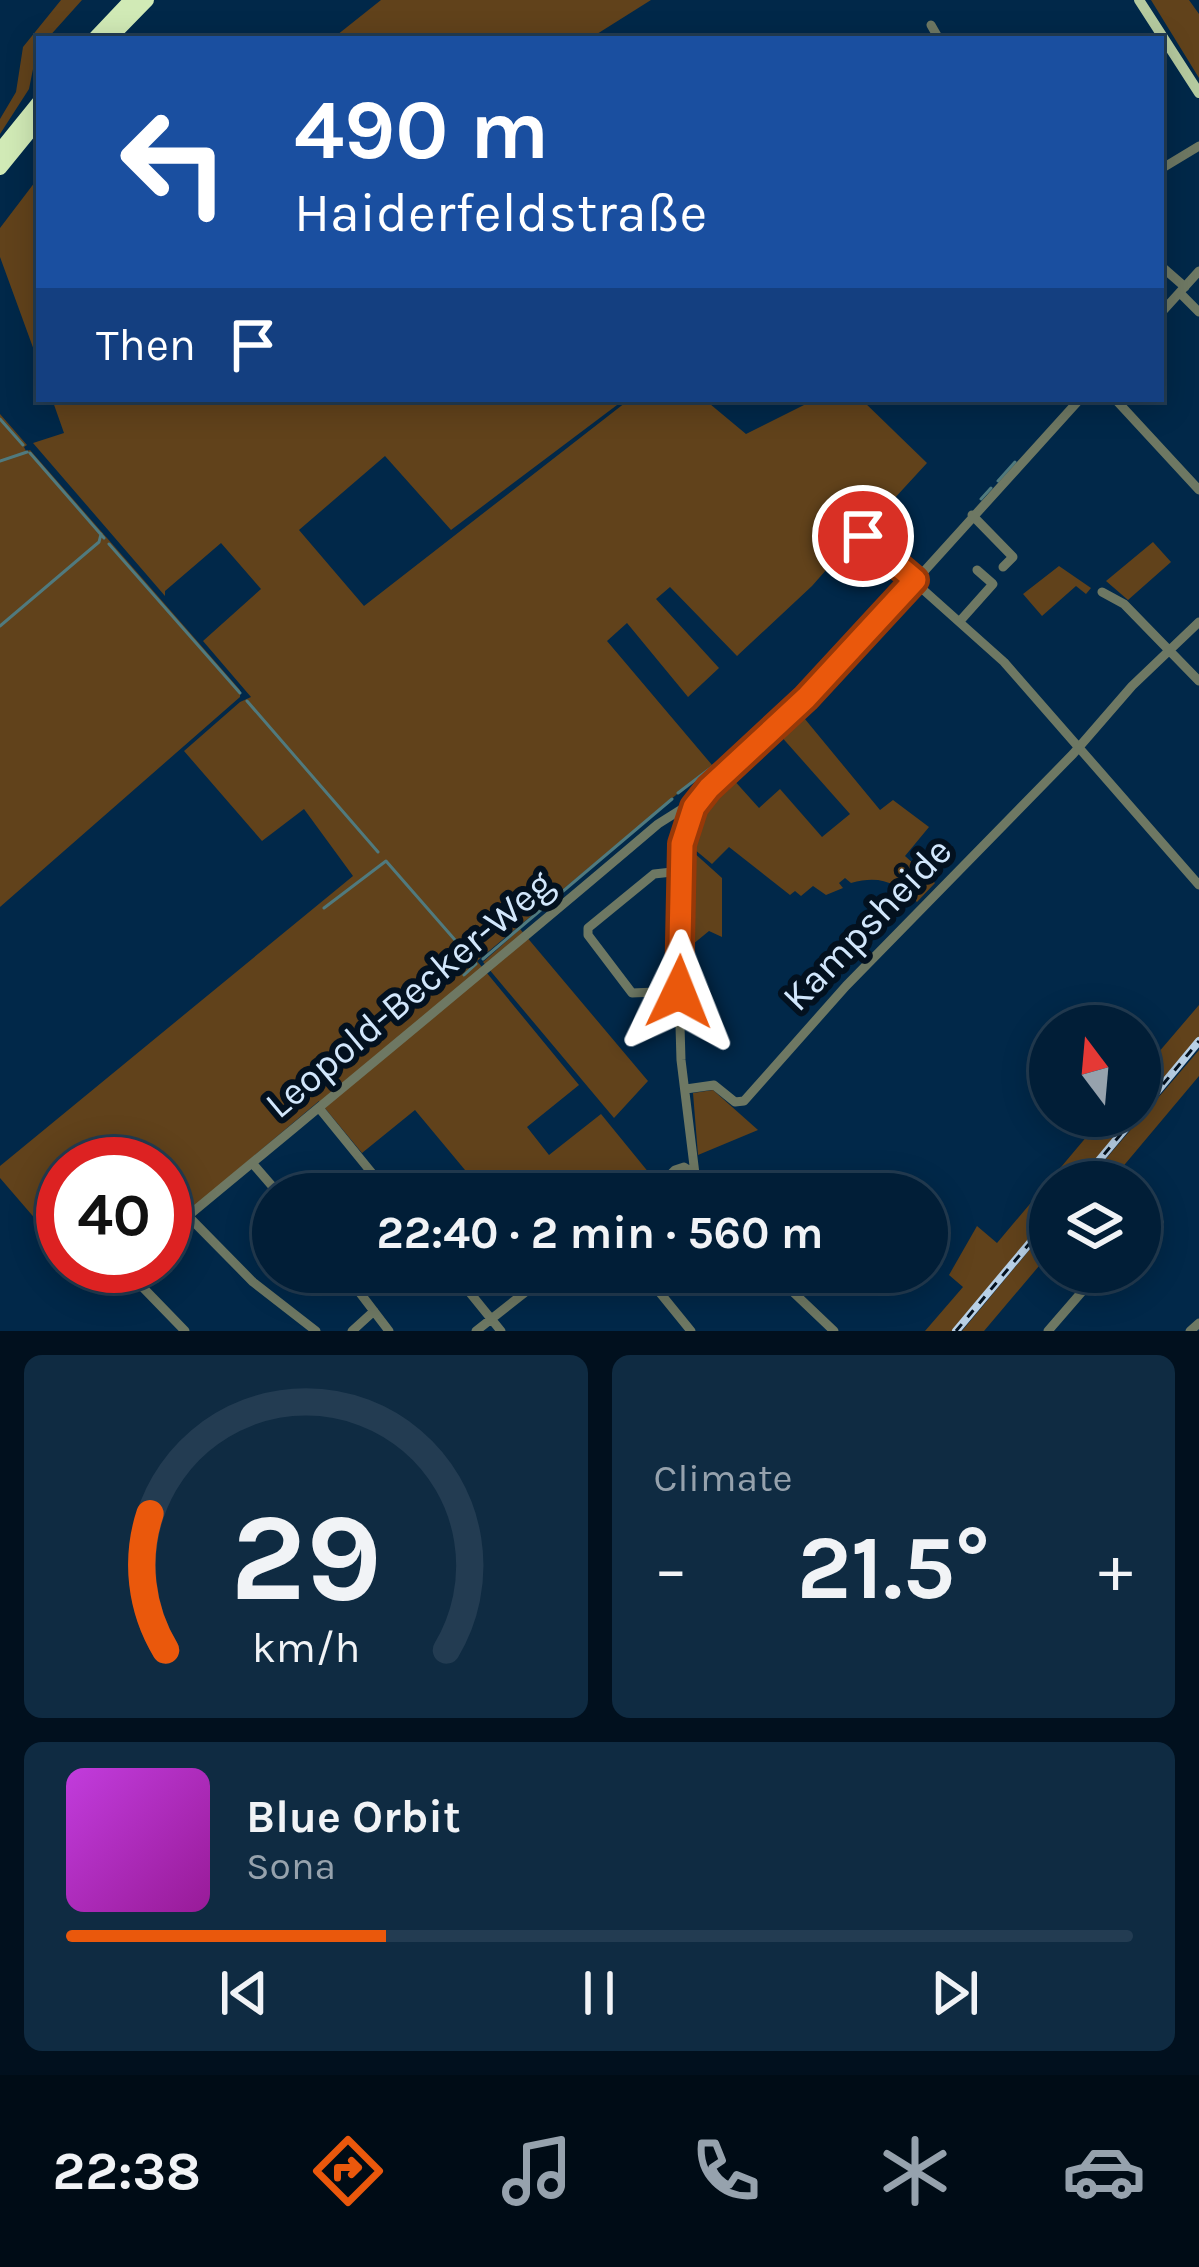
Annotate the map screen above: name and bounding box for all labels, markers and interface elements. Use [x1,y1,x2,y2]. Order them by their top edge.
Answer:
text: 490 m [294,81,549,179]
icon: left [96,84,252,240]
text: Haiderfeldstraße [294,181,707,245]
icon: arrive [220,312,286,378]
text: Then [96,319,196,371]
pin [812,485,914,587]
icon: arrive [830,503,896,569]
street label: Kampsheide [773,828,961,1020]
street label: Leopold-Becker-Weg [256,860,562,1128]
position arrow [616,929,742,1055]
north arrow [1029,1005,1161,1137]
map controls [1029,1005,1161,1293]
speed limit sign: 40 [36,1137,192,1293]
button: layers [1029,1161,1161,1293]
text: 22:40 · 2 min · 560 m [377,1207,823,1259]
text: Climate [654,1455,793,1501]
text: 29 [230,1485,382,1630]
text: 21.5° [797,1515,990,1621]
text: − [654,1530,688,1608]
text: + [1098,1530,1133,1608]
text: km/h [251,1622,360,1672]
text: Blue Orbit [246,1791,461,1843]
text: Sona [246,1843,336,1889]
icon: previous [211,1960,277,2026]
icon: pause [566,1960,632,2026]
icon: next [922,1960,988,2026]
icon: directions [306,2129,390,2213]
icon: music [495,2129,579,2213]
icon: phone [684,2129,768,2213]
icon: climate [873,2129,957,2213]
icon: car [1062,2129,1146,2213]
text: 22:38 [53,2139,201,2203]

